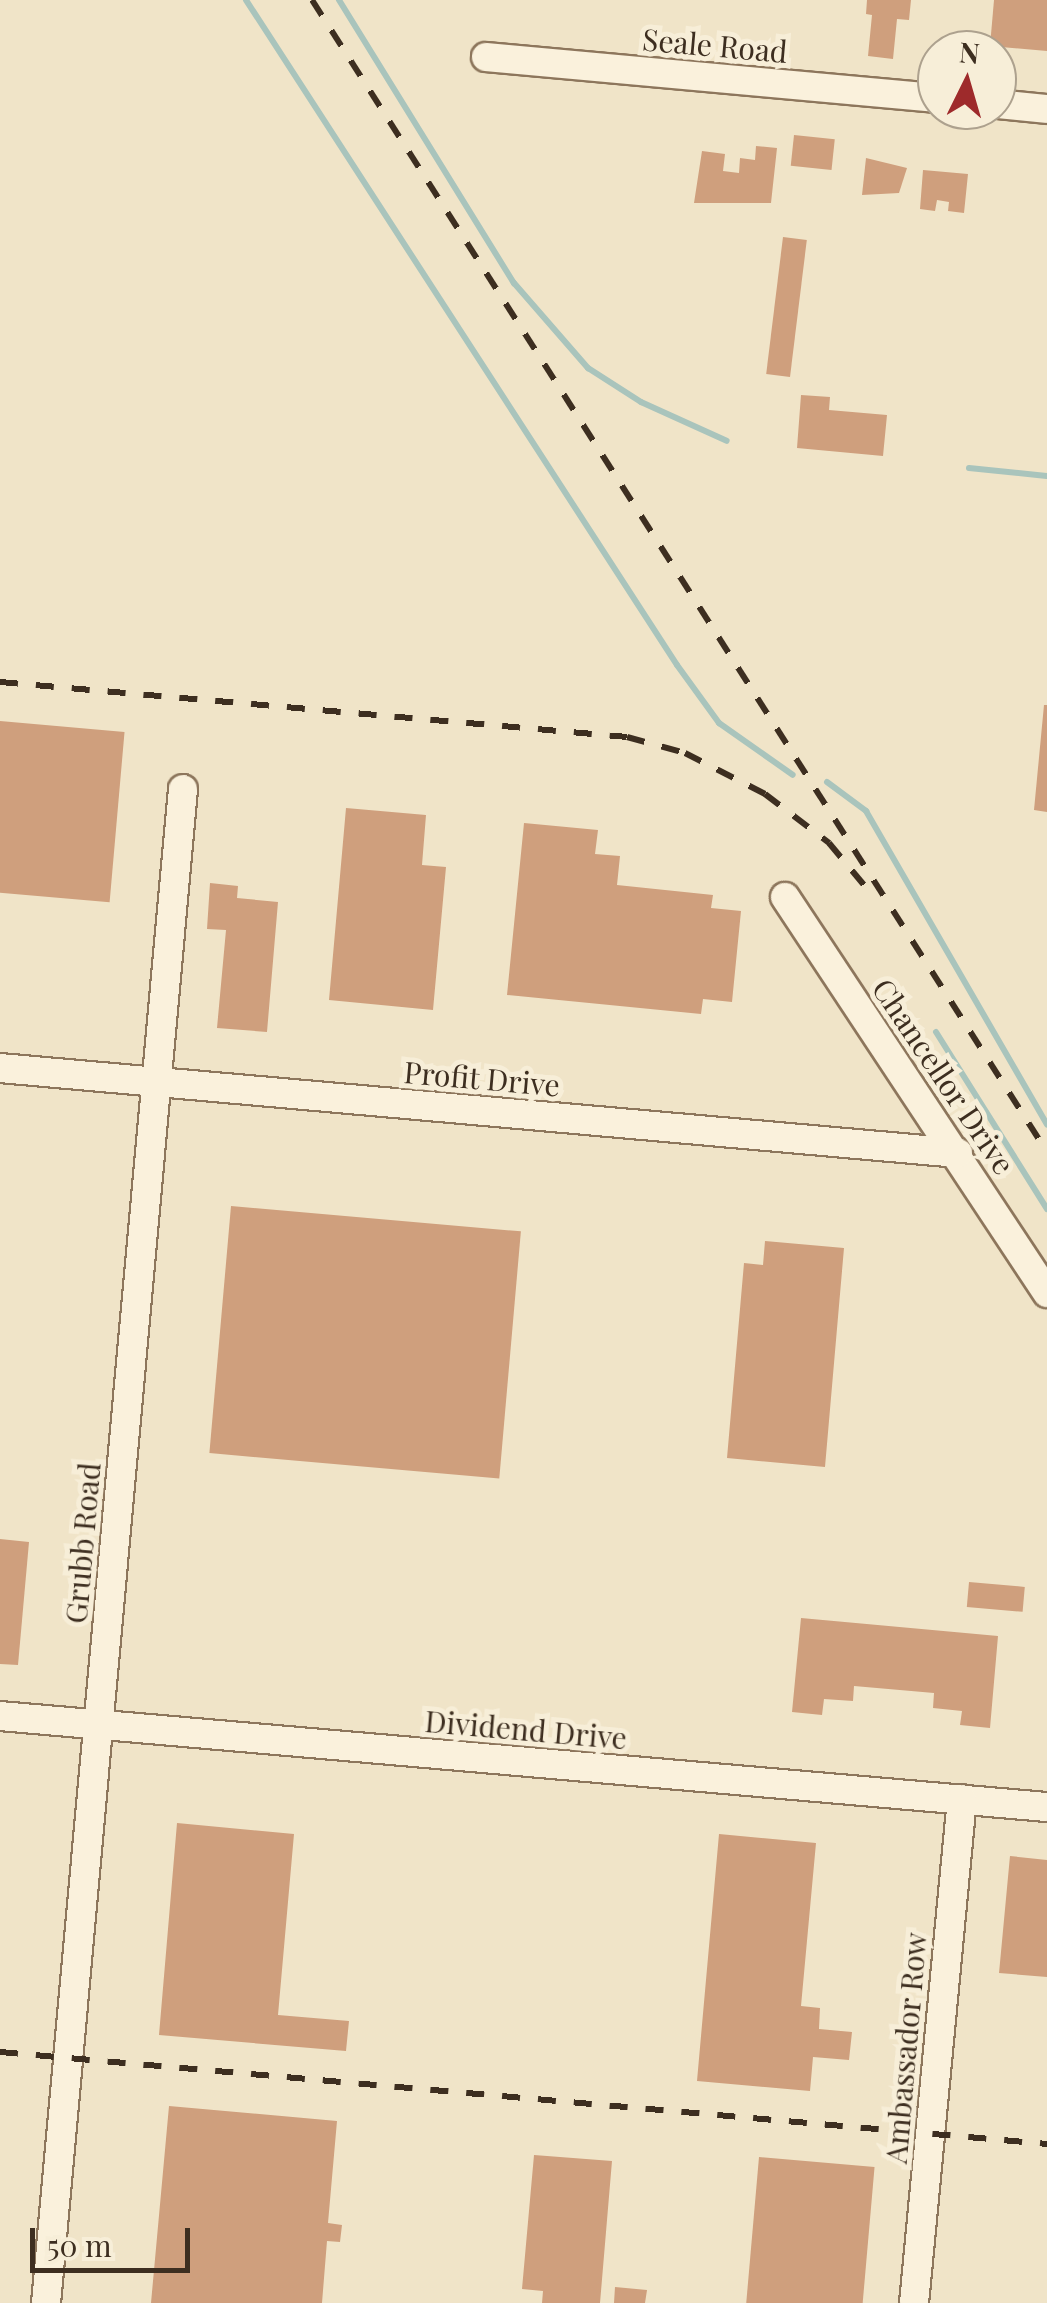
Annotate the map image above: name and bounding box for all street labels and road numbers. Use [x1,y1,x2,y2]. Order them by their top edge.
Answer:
street label: Seale Road [641,21,789,69]
street label: Chancellor Drive [865,971,1023,1181]
street label: Profit Drive [402,1053,562,1103]
street label: Grubb Road [57,1461,107,1625]
street label: Dividend Drive [423,1702,629,1756]
street label: Ambassador Row [877,1931,933,2165]

